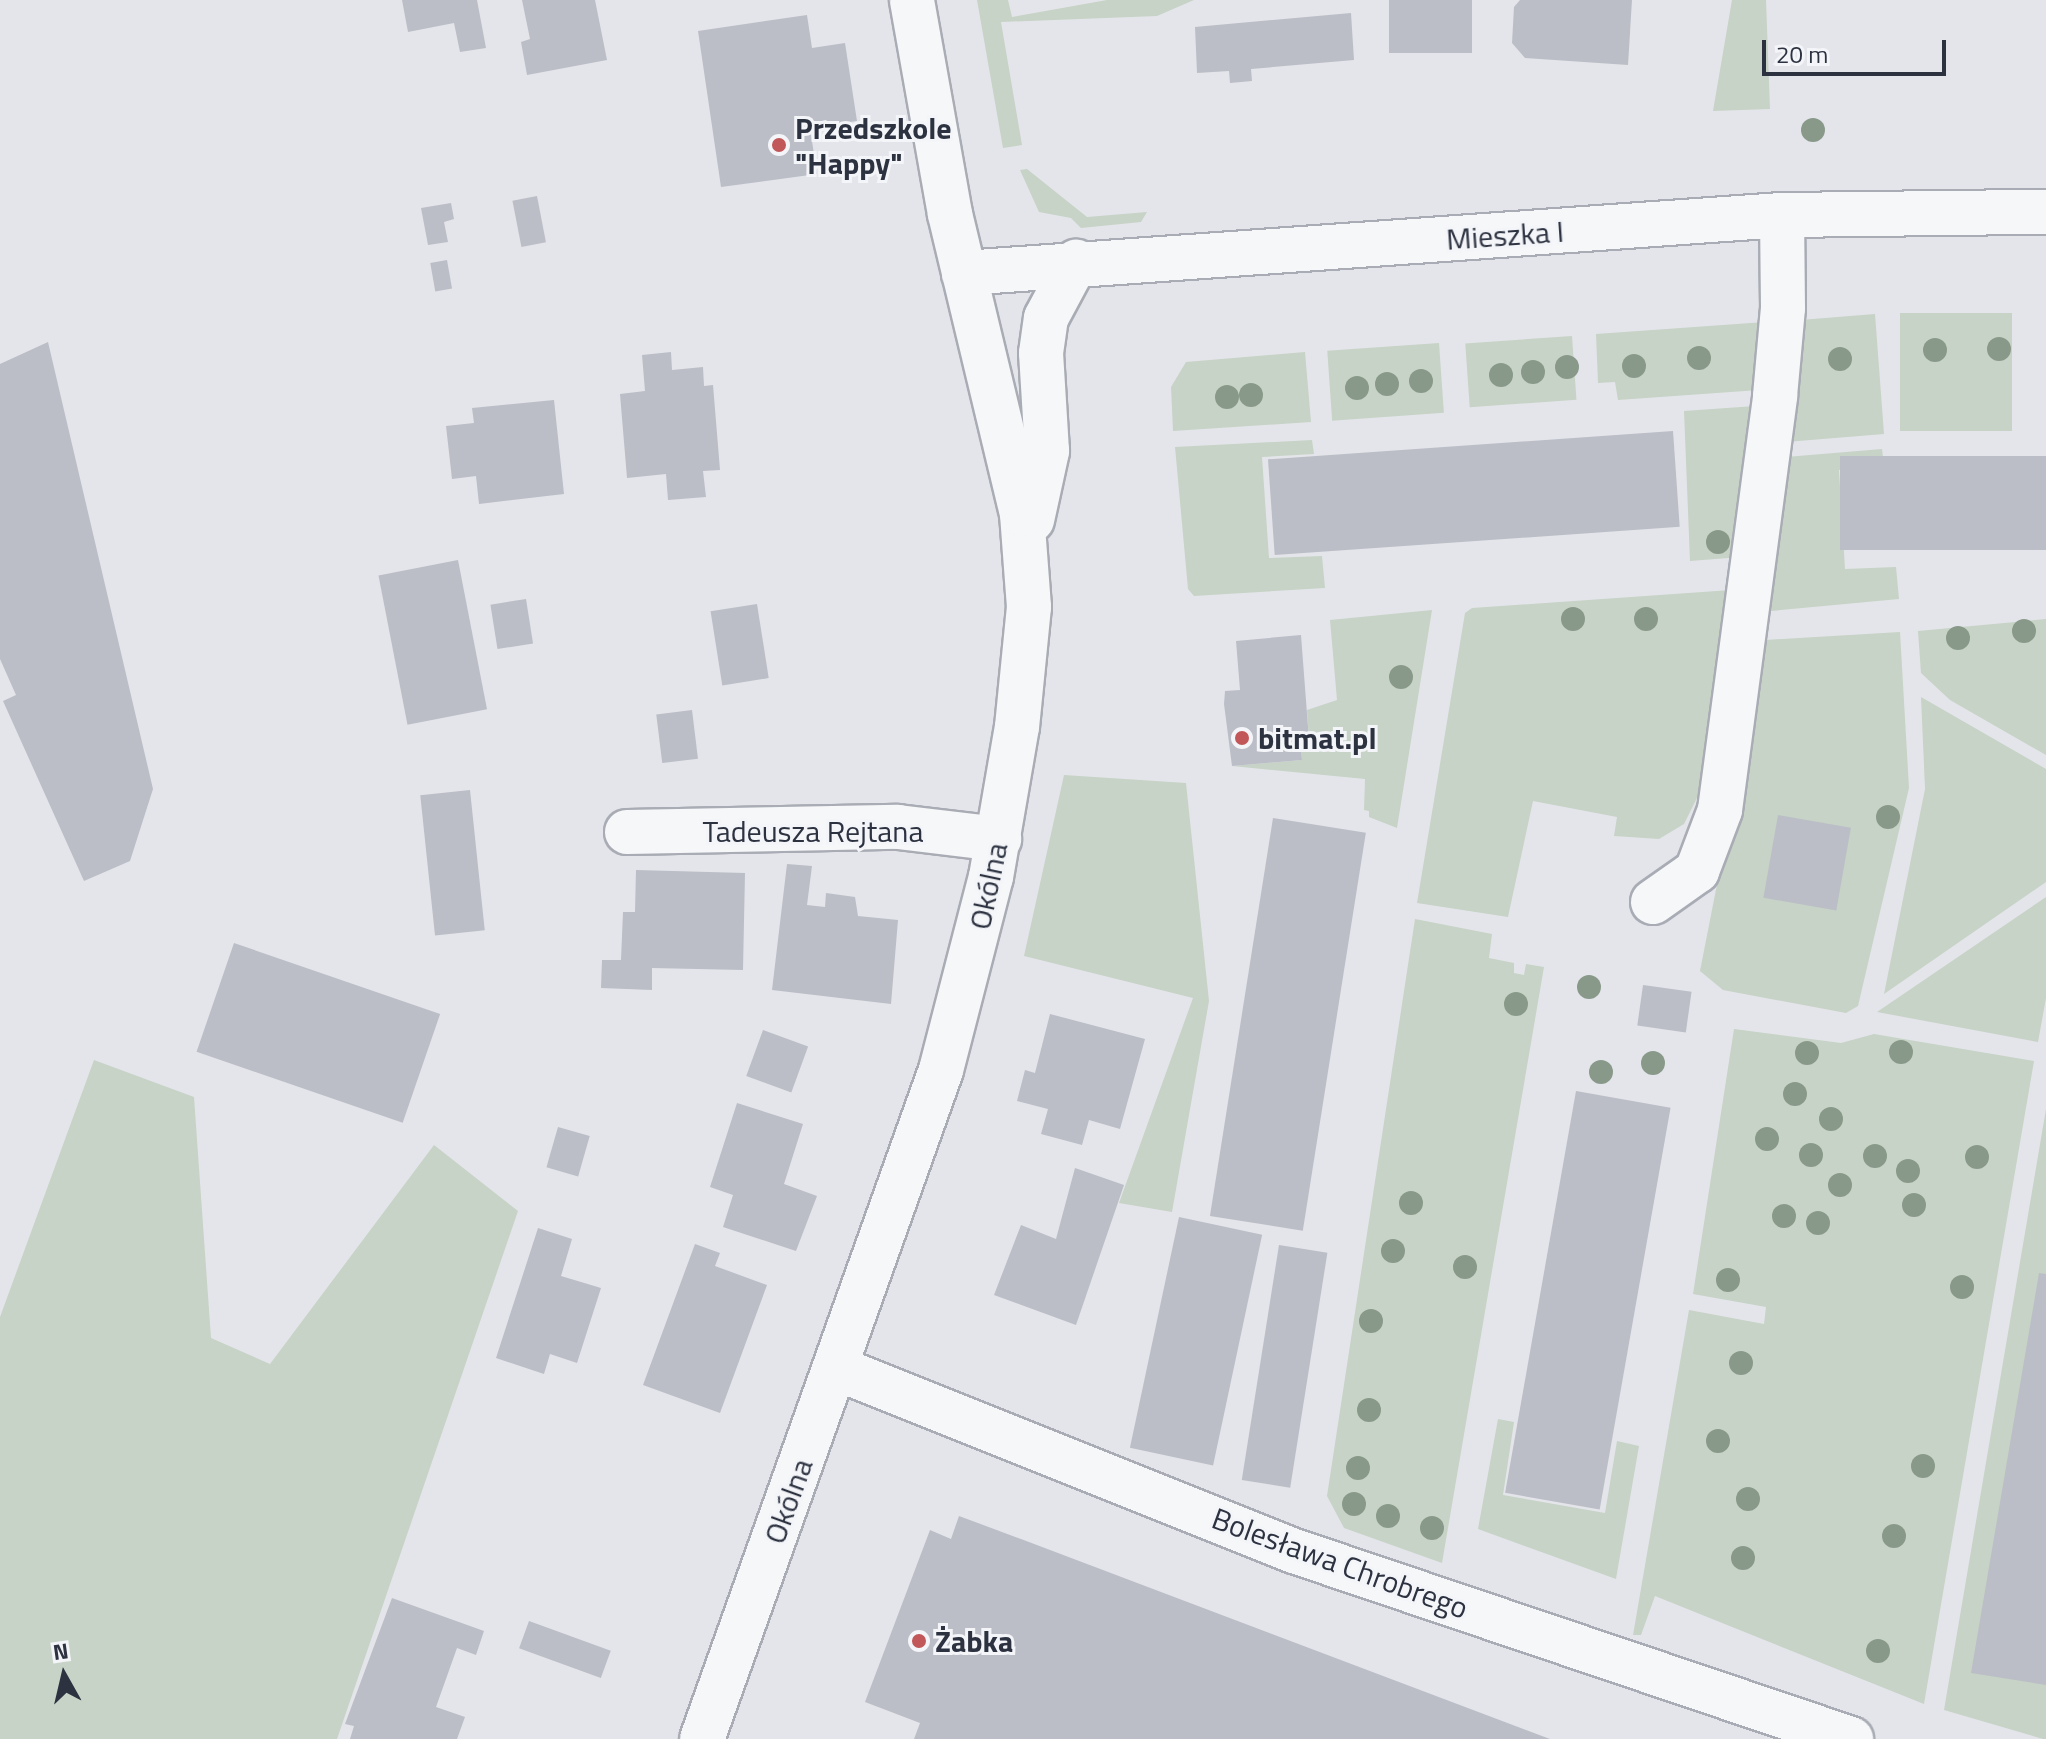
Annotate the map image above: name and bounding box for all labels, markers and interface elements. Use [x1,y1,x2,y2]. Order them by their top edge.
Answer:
scale bar [1766,24,1950,74]
text: 20 m [1776,36,1828,72]
place label: Przedszkole "Happy" [795,110,952,180]
marker: Przedszkole "Happy" [770,136,788,154]
street label: Mieszka I [1445,213,1565,257]
place label: bitmat.pl [1258,720,1376,756]
marker: bitmat.pl [1233,729,1251,747]
street label: Tadeusza Rejtana [703,813,923,849]
street label: Okólna [961,839,1015,933]
street label: Okólna [756,1454,820,1548]
street label: Bolesława Chrobrego [1207,1500,1473,1626]
place label: Żabka [935,1623,1013,1659]
marker: Żabka [910,1632,928,1650]
text: N [51,1633,71,1669]
north arrow [24,1635,104,1715]

